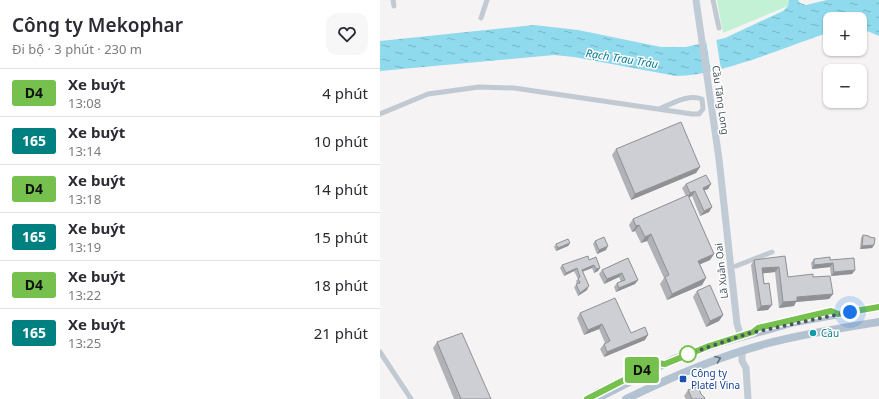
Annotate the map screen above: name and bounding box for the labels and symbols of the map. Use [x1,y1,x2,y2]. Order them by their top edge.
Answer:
water label: Rạch Trau Trảu [585,45,660,71]
street label: Cầu Tăng Long [709,65,733,135]
street label: Lã Xuân Oai [711,242,731,300]
your location [840,302,860,322]
place label: Cầu [821,326,839,340]
marker: Cầu [808,328,818,338]
unlabelled marker [679,345,697,363]
one-way arrow [714,355,721,363]
line badge: D4 [624,357,660,383]
place label: Công ty Platel Vina [691,366,740,392]
marker: Công ty Platel Vina [678,374,688,384]

